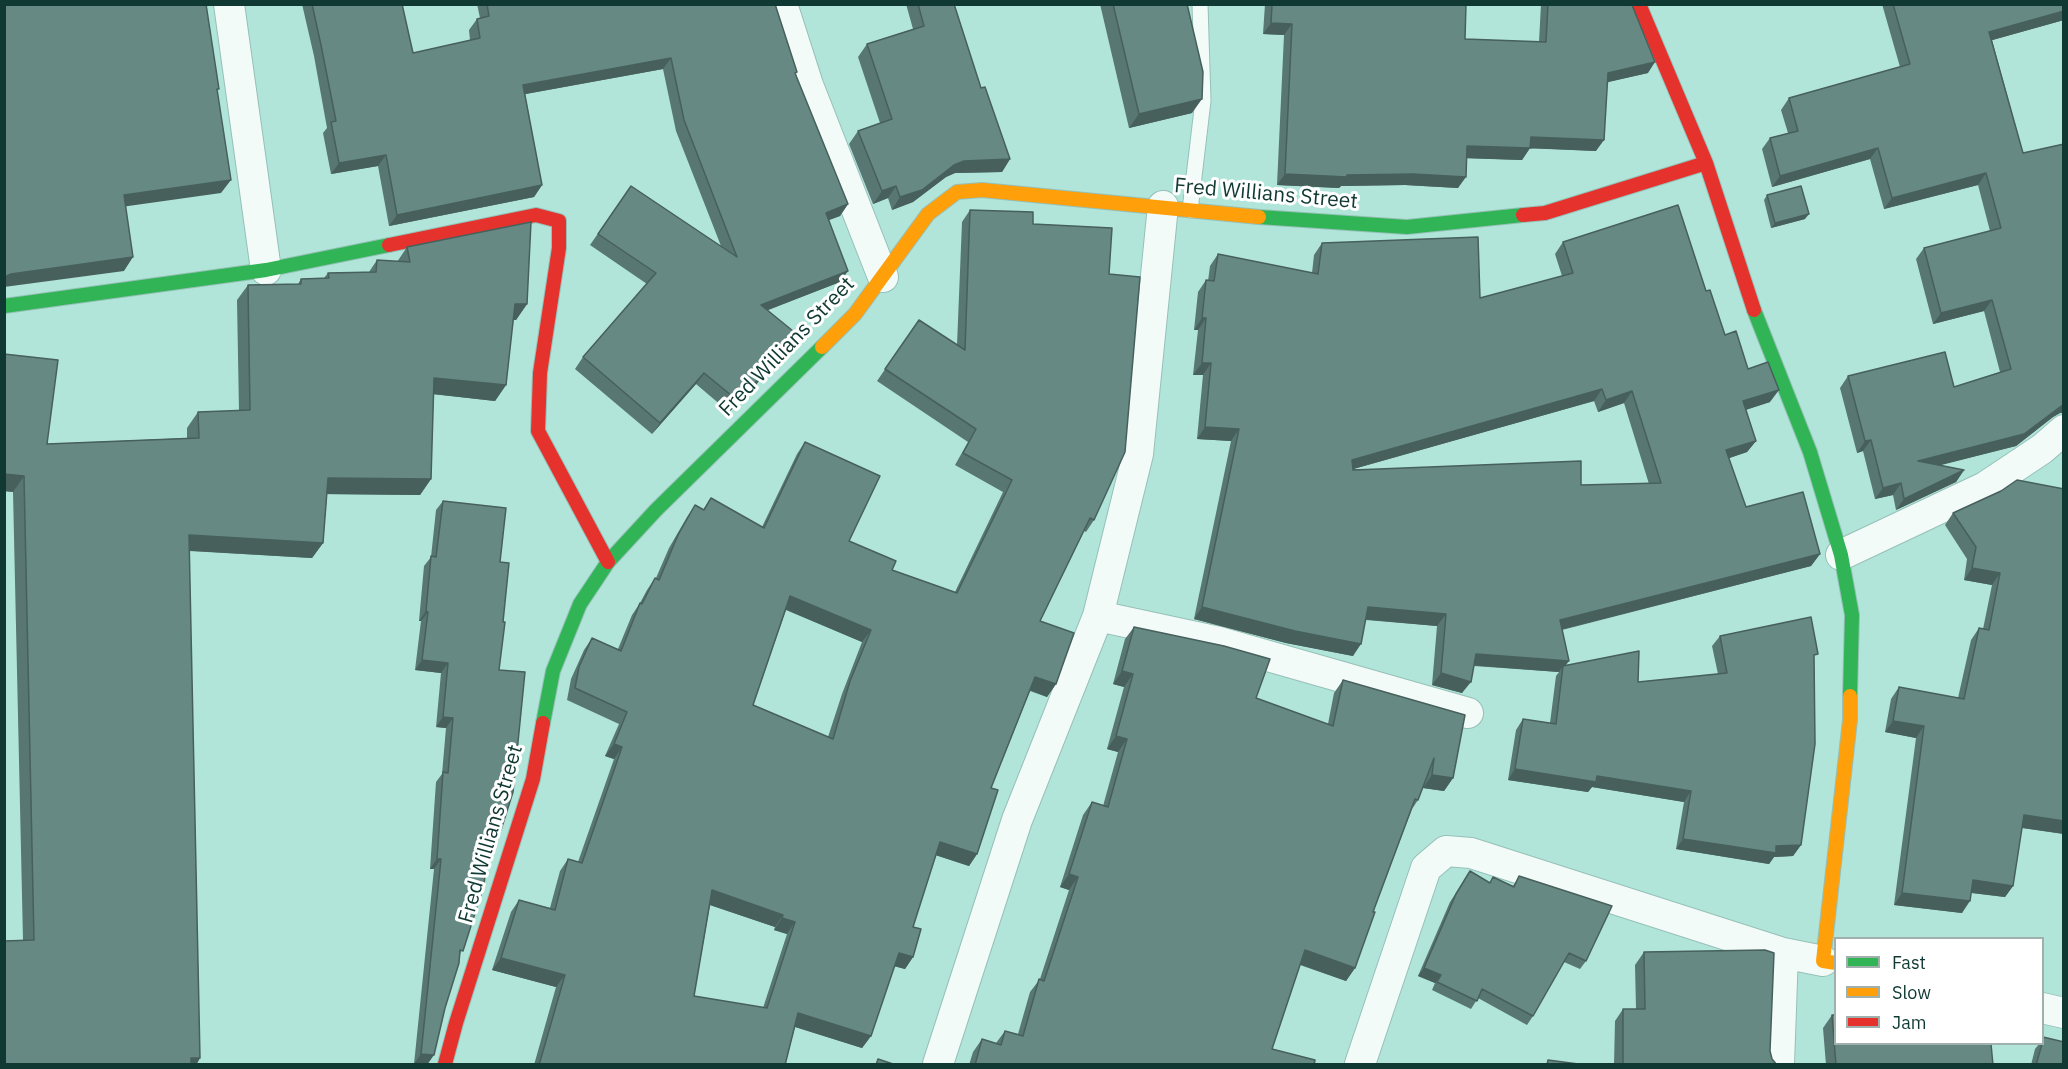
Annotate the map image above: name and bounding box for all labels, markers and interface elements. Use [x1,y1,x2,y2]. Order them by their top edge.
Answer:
street label: Fred Willians Street [1173,173,1359,215]
street label: Fred Willians Street [714,272,860,422]
street label: Fred Willians Street [454,742,528,926]
legend [1834,937,2044,1045]
text: Fast [1892,951,1926,974]
text: Slow [1892,981,1931,1004]
text: Jam [1892,1011,1927,1034]

